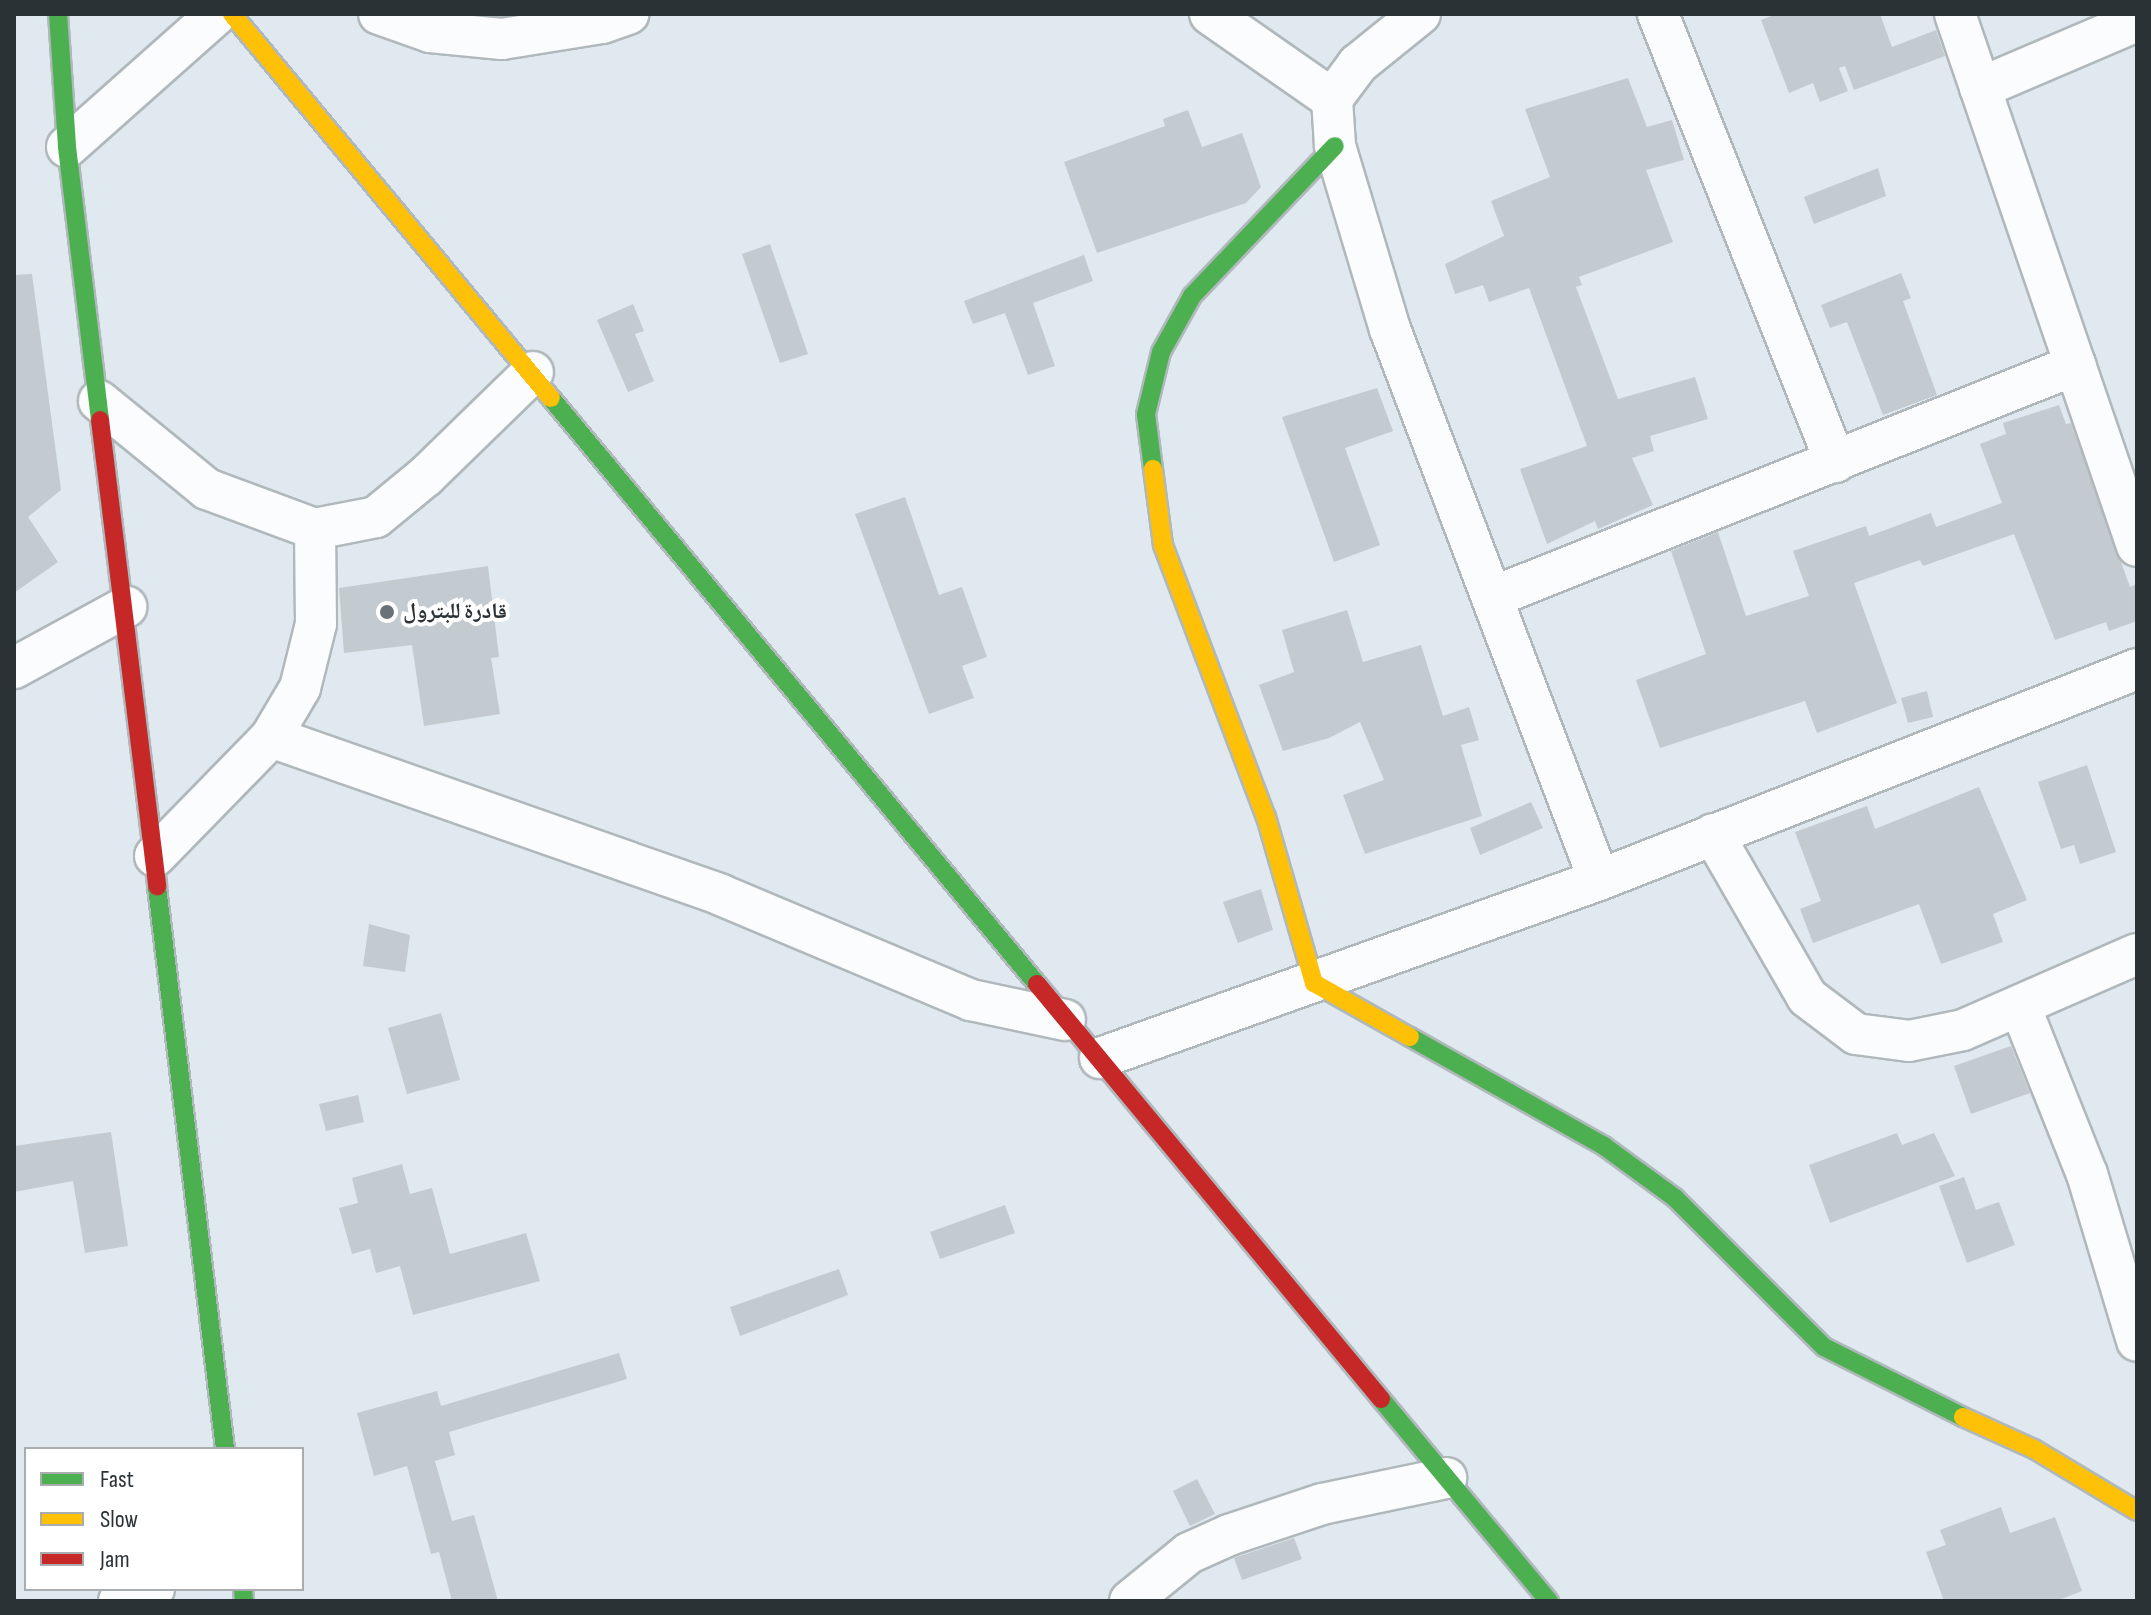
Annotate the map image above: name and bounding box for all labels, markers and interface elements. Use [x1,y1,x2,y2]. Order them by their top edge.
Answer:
place label: قادرة للبترول [403,599,507,625]
marker: قادرة للبترول [378,603,396,621]
legend [24,1447,304,1591]
text: Fast [100,1465,134,1494]
text: Slow [100,1505,138,1534]
text: Jam [100,1545,130,1574]

